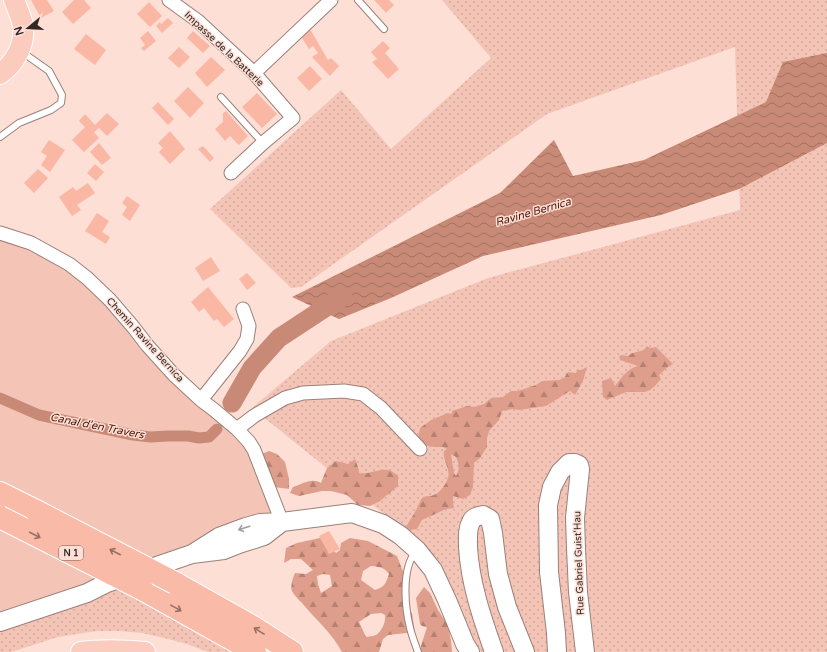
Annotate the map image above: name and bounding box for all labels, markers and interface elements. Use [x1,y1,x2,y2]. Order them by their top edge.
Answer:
north arrow [8,8,48,48]
street label: Impasse de la Batterie [182,9,267,89]
text: N [11,25,27,37]
water label: Ravine Bernica [494,195,573,229]
street label: Chemin Ravine Bernica [104,295,186,385]
water label: Canal d'en Travers [49,411,146,442]
street label: Rue Gabriel Guist'Hau [571,511,587,615]
one-way arrow [238,524,250,532]
one-way arrow [29,532,41,539]
road number: N 1 [59,546,83,560]
one-way arrow [110,548,122,555]
one-way arrow [170,605,182,613]
one-way arrow [254,627,265,635]

